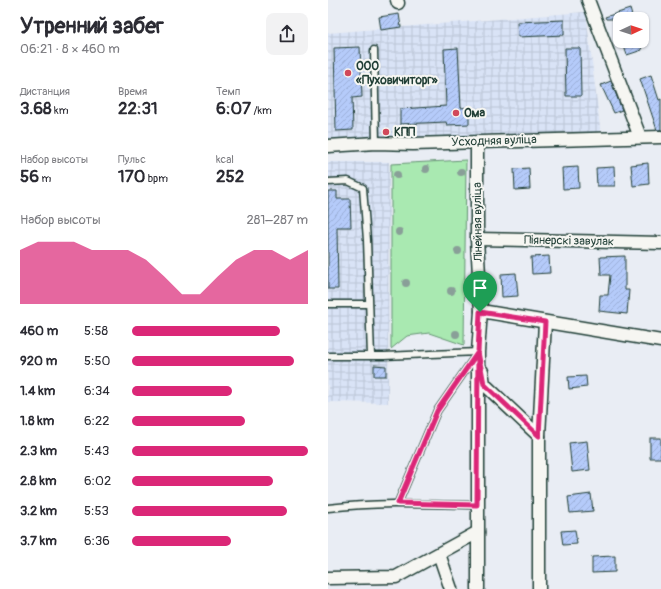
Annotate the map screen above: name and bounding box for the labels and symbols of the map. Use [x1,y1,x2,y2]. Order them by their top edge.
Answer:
north arrow [613,12,649,48]
place label: ООО «Пуховичиторг» [355,59,439,88]
marker: ООО «Пуховичиторг» [343,68,353,78]
place label: Ома [464,106,486,121]
marker: Ома [451,108,461,118]
place label: КПП [394,125,416,140]
marker: КПП [381,127,391,137]
street label: Усходняя вуліца [451,132,537,150]
street label: Лінейная вуліца [470,182,486,263]
street label: Піянерскі завулак [524,233,614,249]
pin [463,271,497,312]

